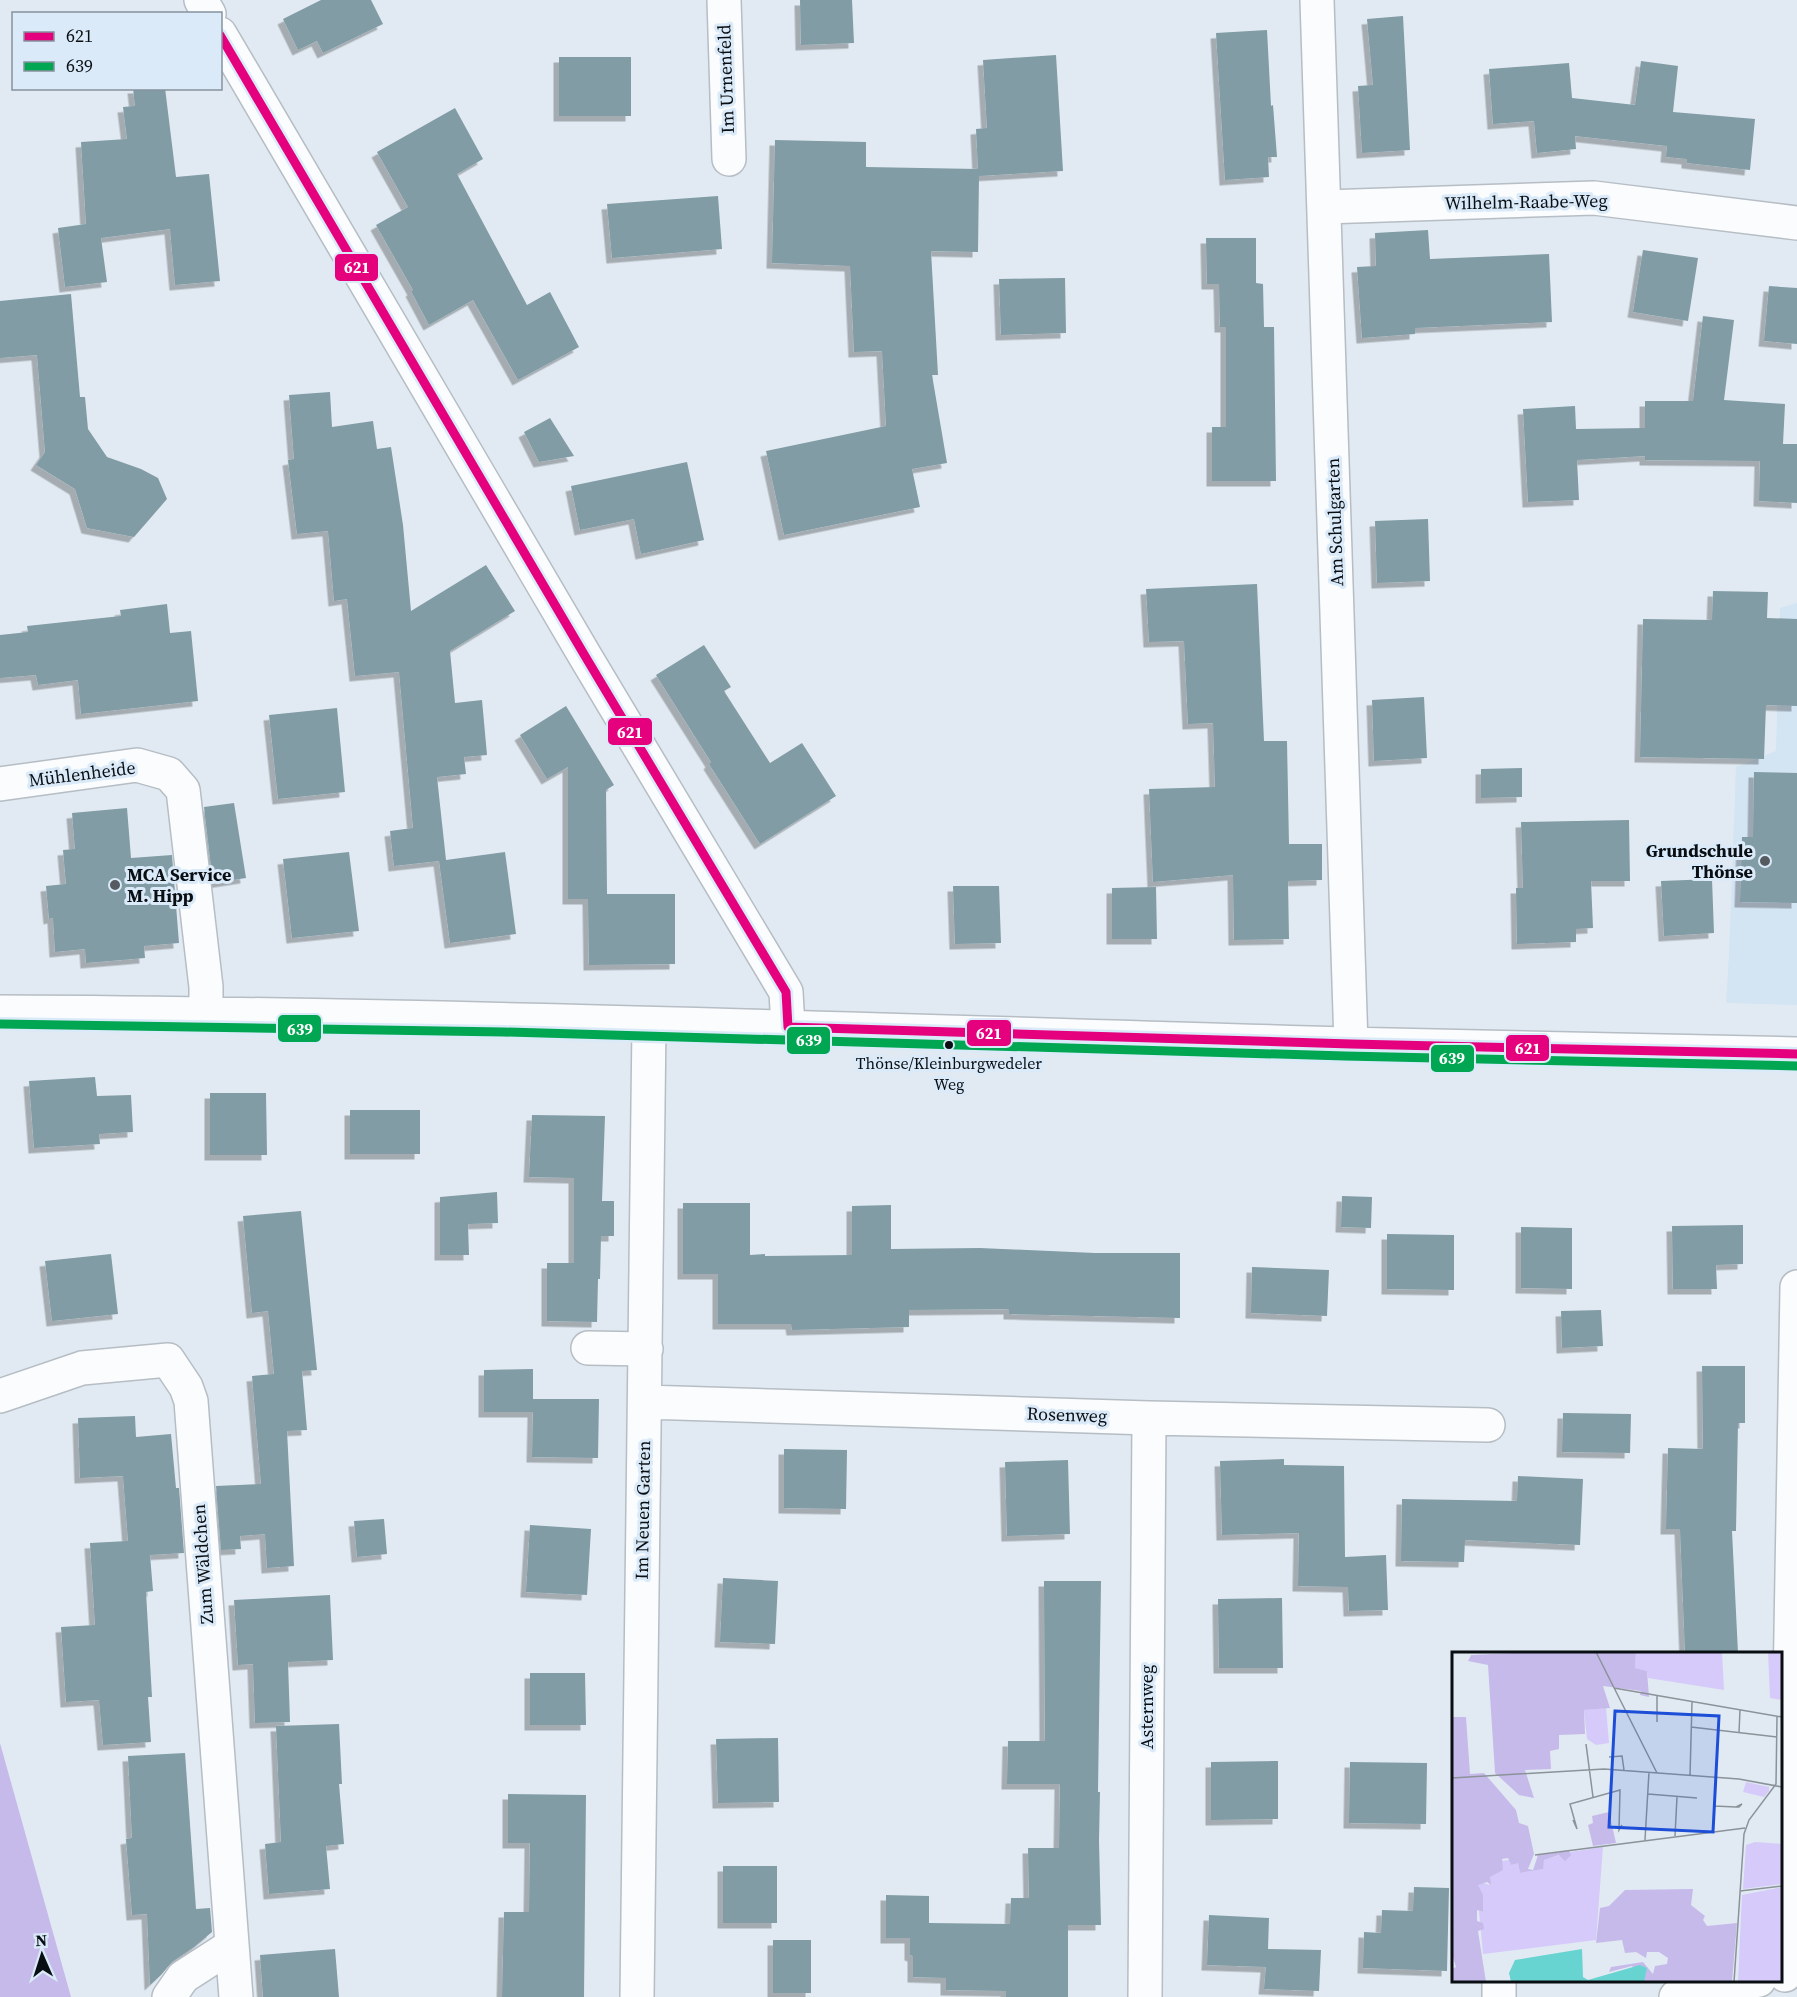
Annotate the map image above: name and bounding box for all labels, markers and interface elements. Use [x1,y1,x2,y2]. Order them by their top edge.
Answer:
legend [12,12,222,90]
text: 621 [66,23,93,48]
street label: Im Urnenfeld [711,24,740,134]
text: 639 [66,53,93,78]
street label: Wilhelm-Raabe-Weg [1444,188,1608,215]
line badge: 621 [334,253,379,282]
text: 621 [344,256,370,278]
street label: Am Schulgarten [1320,457,1349,587]
line badge: 621 [607,717,653,746]
text: 621 [617,721,643,743]
street label: Mühlenheide [27,755,137,792]
place label: Grundschule Thönse [1646,838,1753,884]
marker: Grundschule Thönse [1758,854,1772,868]
place label: MCA Service M. Hipp [127,862,231,908]
marker: MCA Service M. Hipp [108,878,122,892]
line badge: 639 [277,1014,322,1043]
text: 639 [287,1018,313,1040]
line badge: 621 [966,1019,1012,1047]
text: 621 [976,1022,1002,1044]
line badge: 639 [786,1026,831,1055]
text: 639 [796,1029,822,1051]
line badge: 621 [1505,1034,1550,1062]
text: 621 [1515,1037,1541,1059]
marker: Thönse/Kleinburgwedeler Weg [943,1039,955,1051]
line badge: 639 [1430,1044,1475,1073]
text: 639 [1439,1047,1465,1069]
place label: Thönse/Kleinburgwedeler Weg [856,1052,1042,1095]
street label: Rosenweg [1026,1401,1108,1428]
street label: Im Neuen Garten [629,1440,656,1580]
street label: Zum Wäldchen [186,1503,219,1625]
inset map [1452,1652,1782,1982]
street label: Asternweg [1134,1665,1159,1749]
north arrow [12,1925,72,1985]
text: N [35,1929,48,1951]

